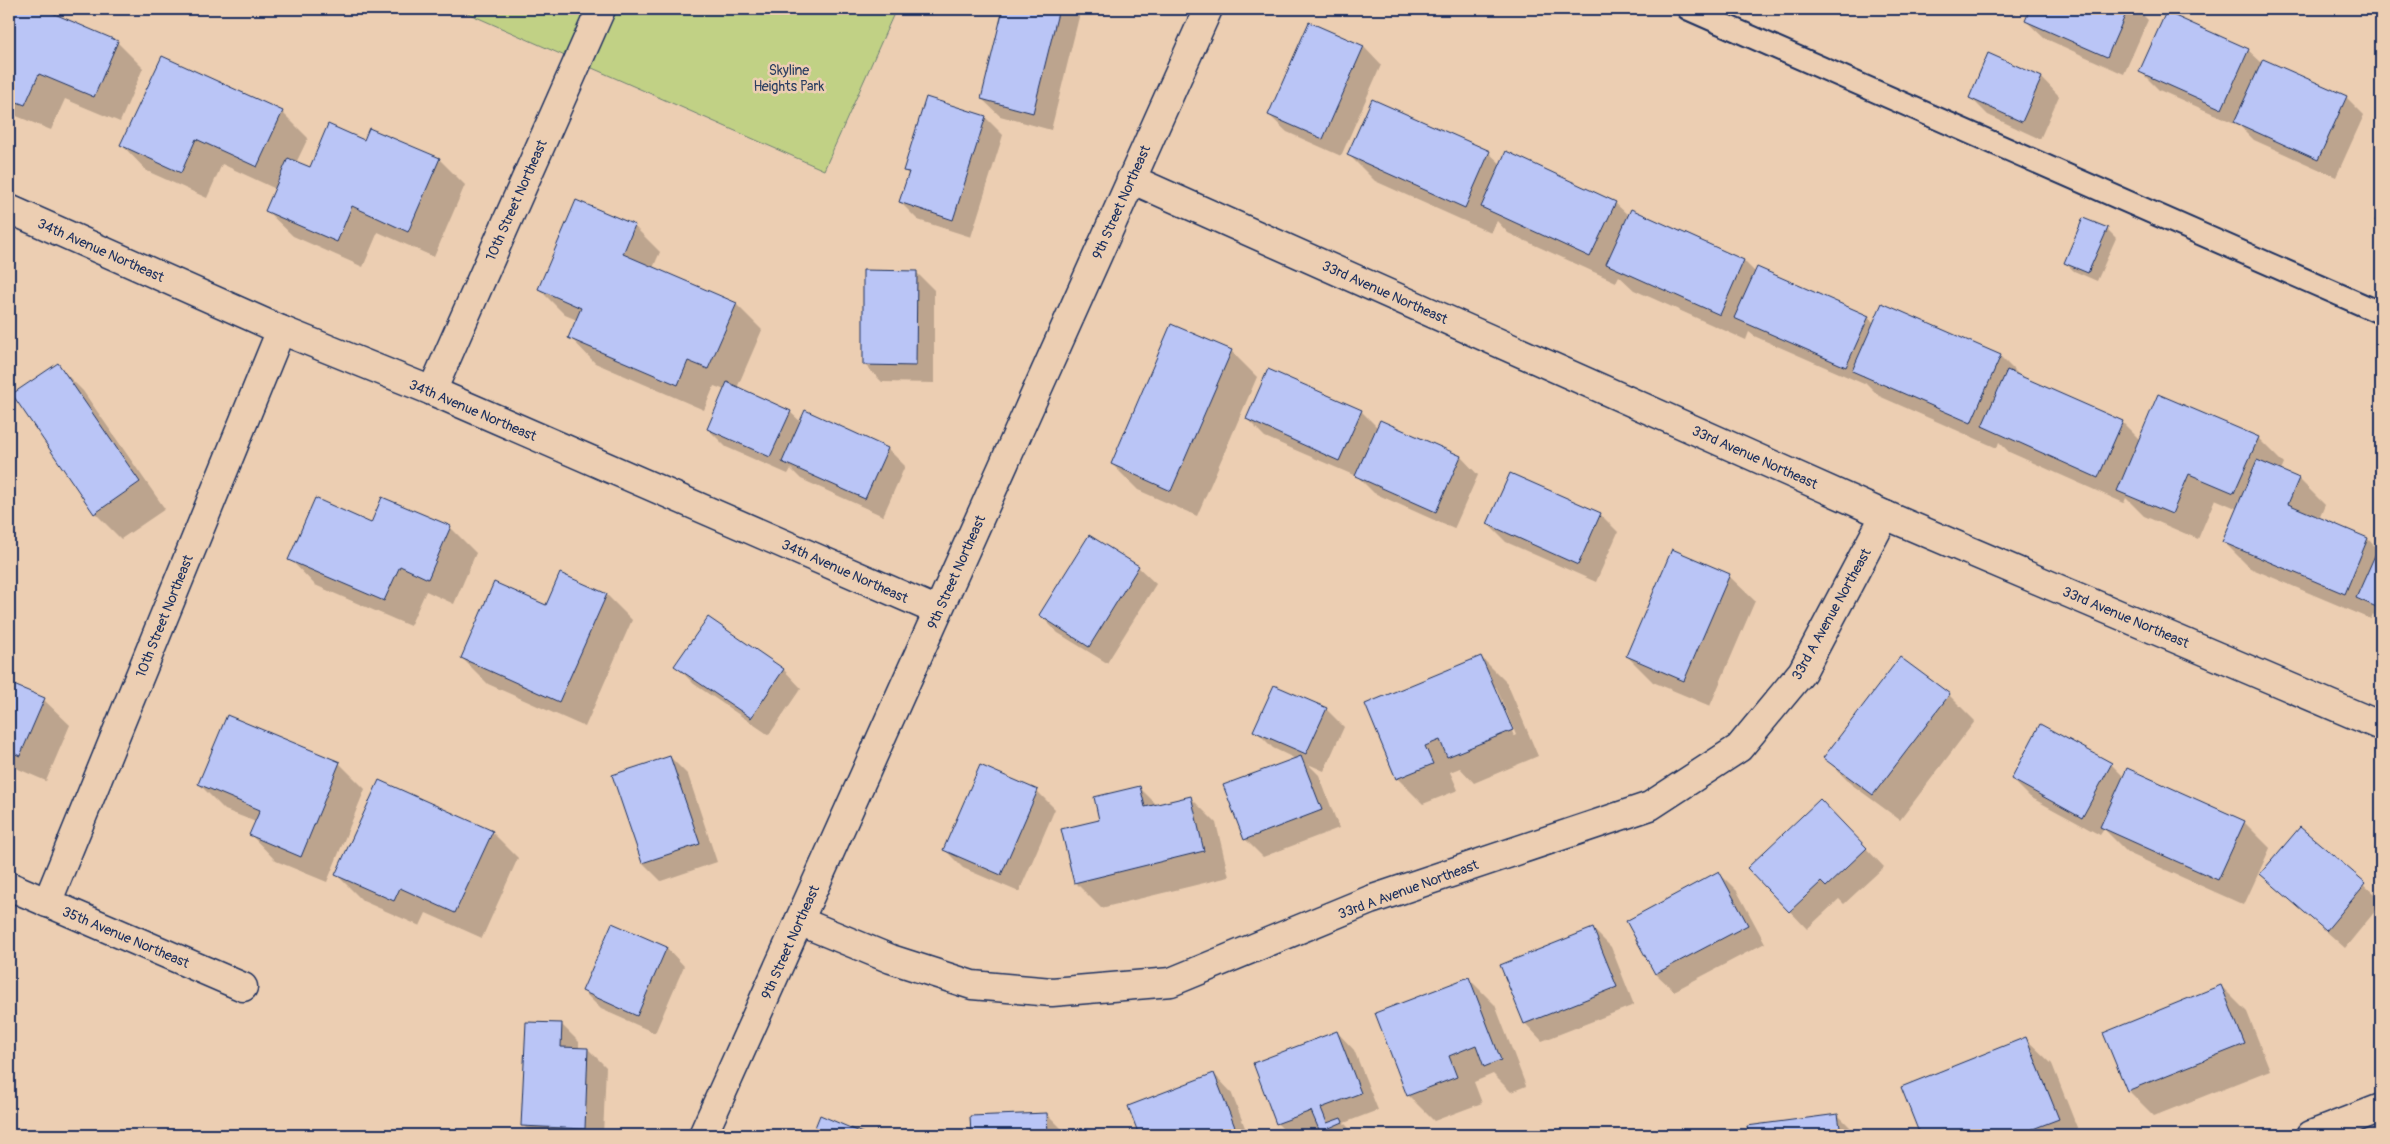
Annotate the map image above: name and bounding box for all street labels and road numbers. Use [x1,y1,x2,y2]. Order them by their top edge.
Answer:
street label: 10th Street Northeast [482,137,551,263]
street label: 9th Street Northeast [1089,142,1154,262]
street label: 34th Avenue Northeast [35,215,167,286]
street label: 33rd Avenue Northeast [1319,257,1451,328]
street label: 34th Avenue Northeast [407,376,539,445]
street label: 33rd Avenue Northeast [1689,422,1821,493]
street label: 9th Street Northeast [924,512,989,632]
street label: 34th Avenue Northeast [779,536,911,607]
street label: 33rd A Avenue Northeast [1788,545,1875,683]
street label: 10th Street Northeast [132,552,197,680]
street label: 33rd Avenue Northeast [2060,583,2192,652]
street label: 33rd A Avenue Northeast [1336,856,1481,923]
street label: 9th Street Northeast [758,882,823,1002]
street label: 35th Avenue Northeast [60,903,192,972]

